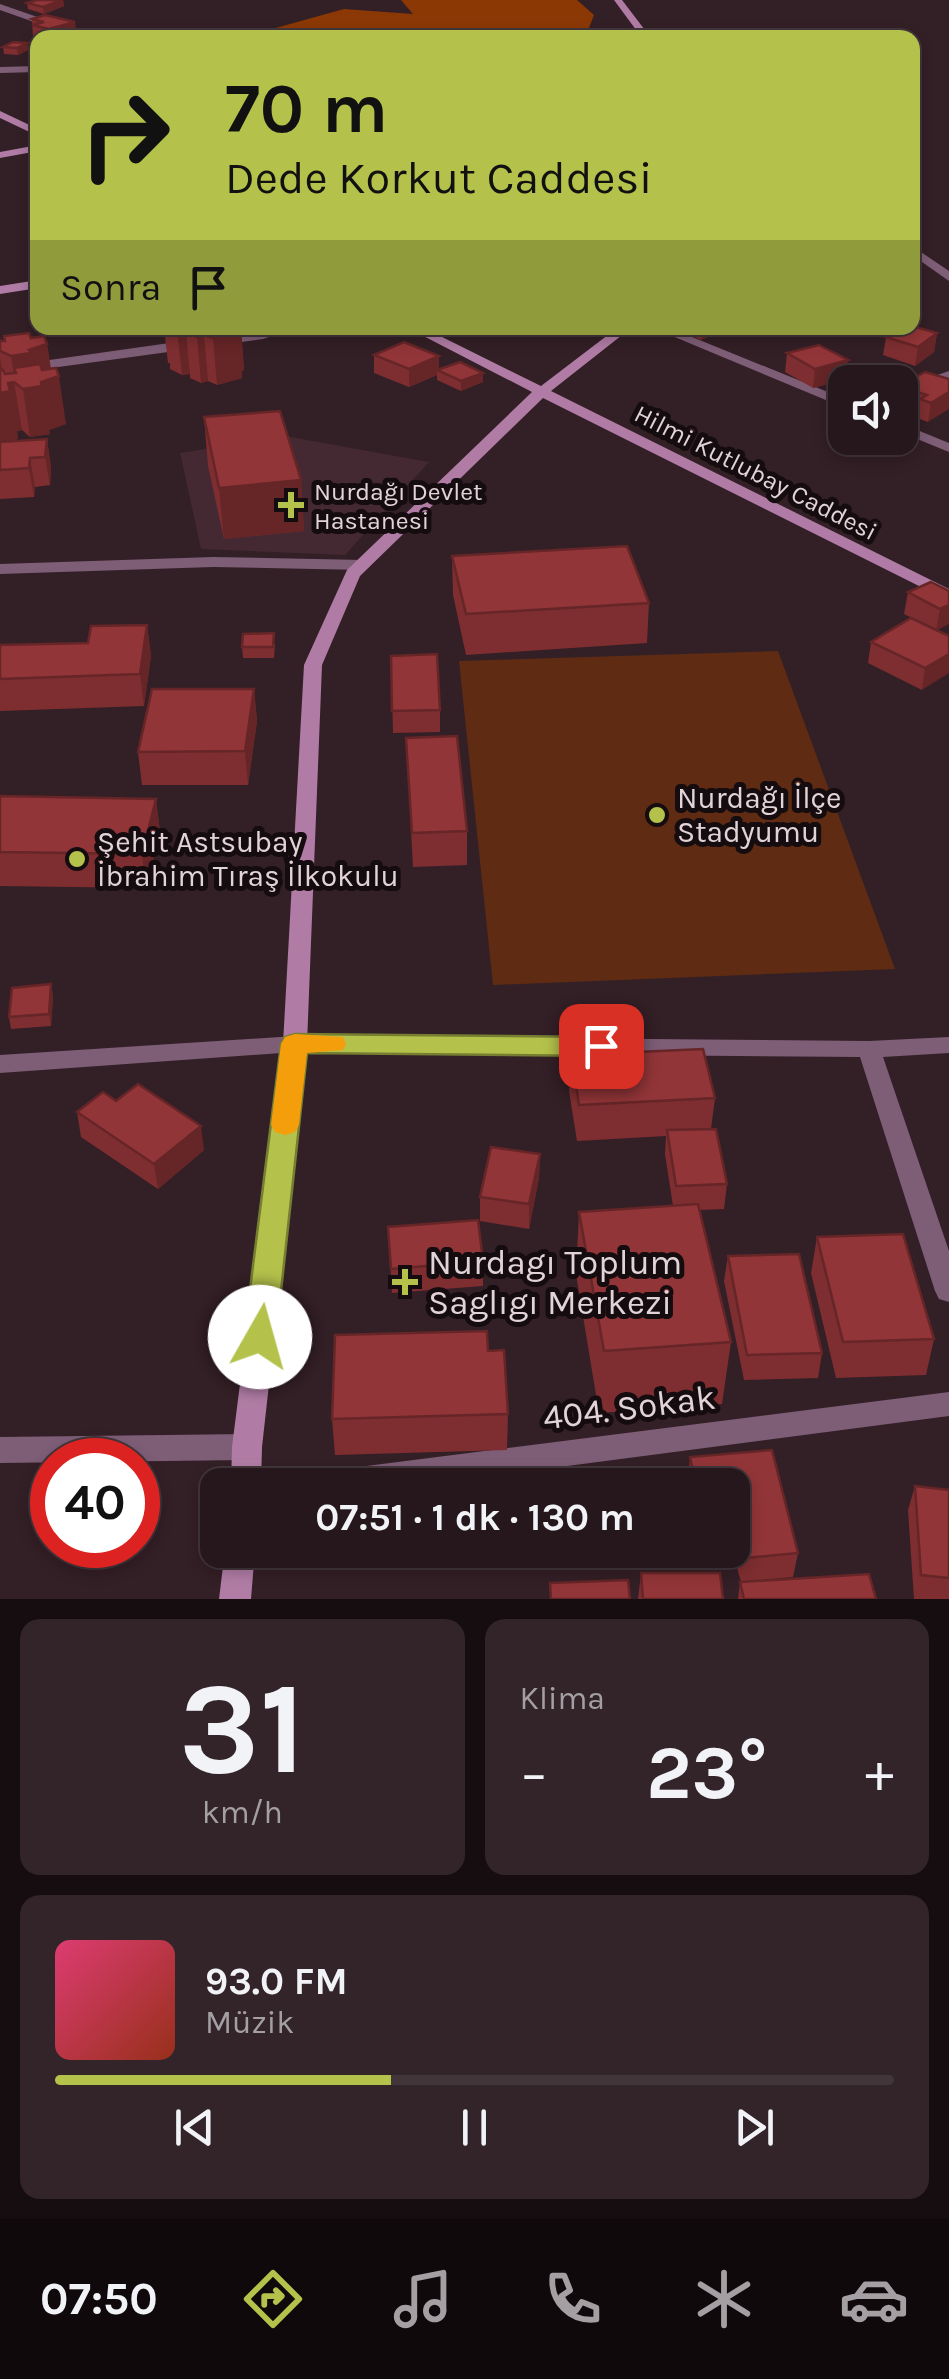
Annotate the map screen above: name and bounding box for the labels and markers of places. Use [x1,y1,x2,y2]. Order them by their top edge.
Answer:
place label: Nurdağı Devlet Hastanesi [314,477,483,535]
marker: Nurdağı Devlet Hastanesi [278,492,304,518]
place label: Nurdağı İlçe Stadyumu [677,780,842,850]
marker: Nurdağı İlçe Stadyumu [646,804,668,826]
place label: Şehit Astsubay İbrahim Tıraş İlkokulu [97,824,399,894]
marker: Şehit Astsubay İbrahim Tıraş İlkokulu [66,848,88,870]
pin [559,1004,644,1089]
place label: Nurdagı Toplum Saglıgı Merkezi [428,1242,682,1323]
marker: Nurdagı Toplum Saglıgı Merkezi [392,1269,418,1295]

